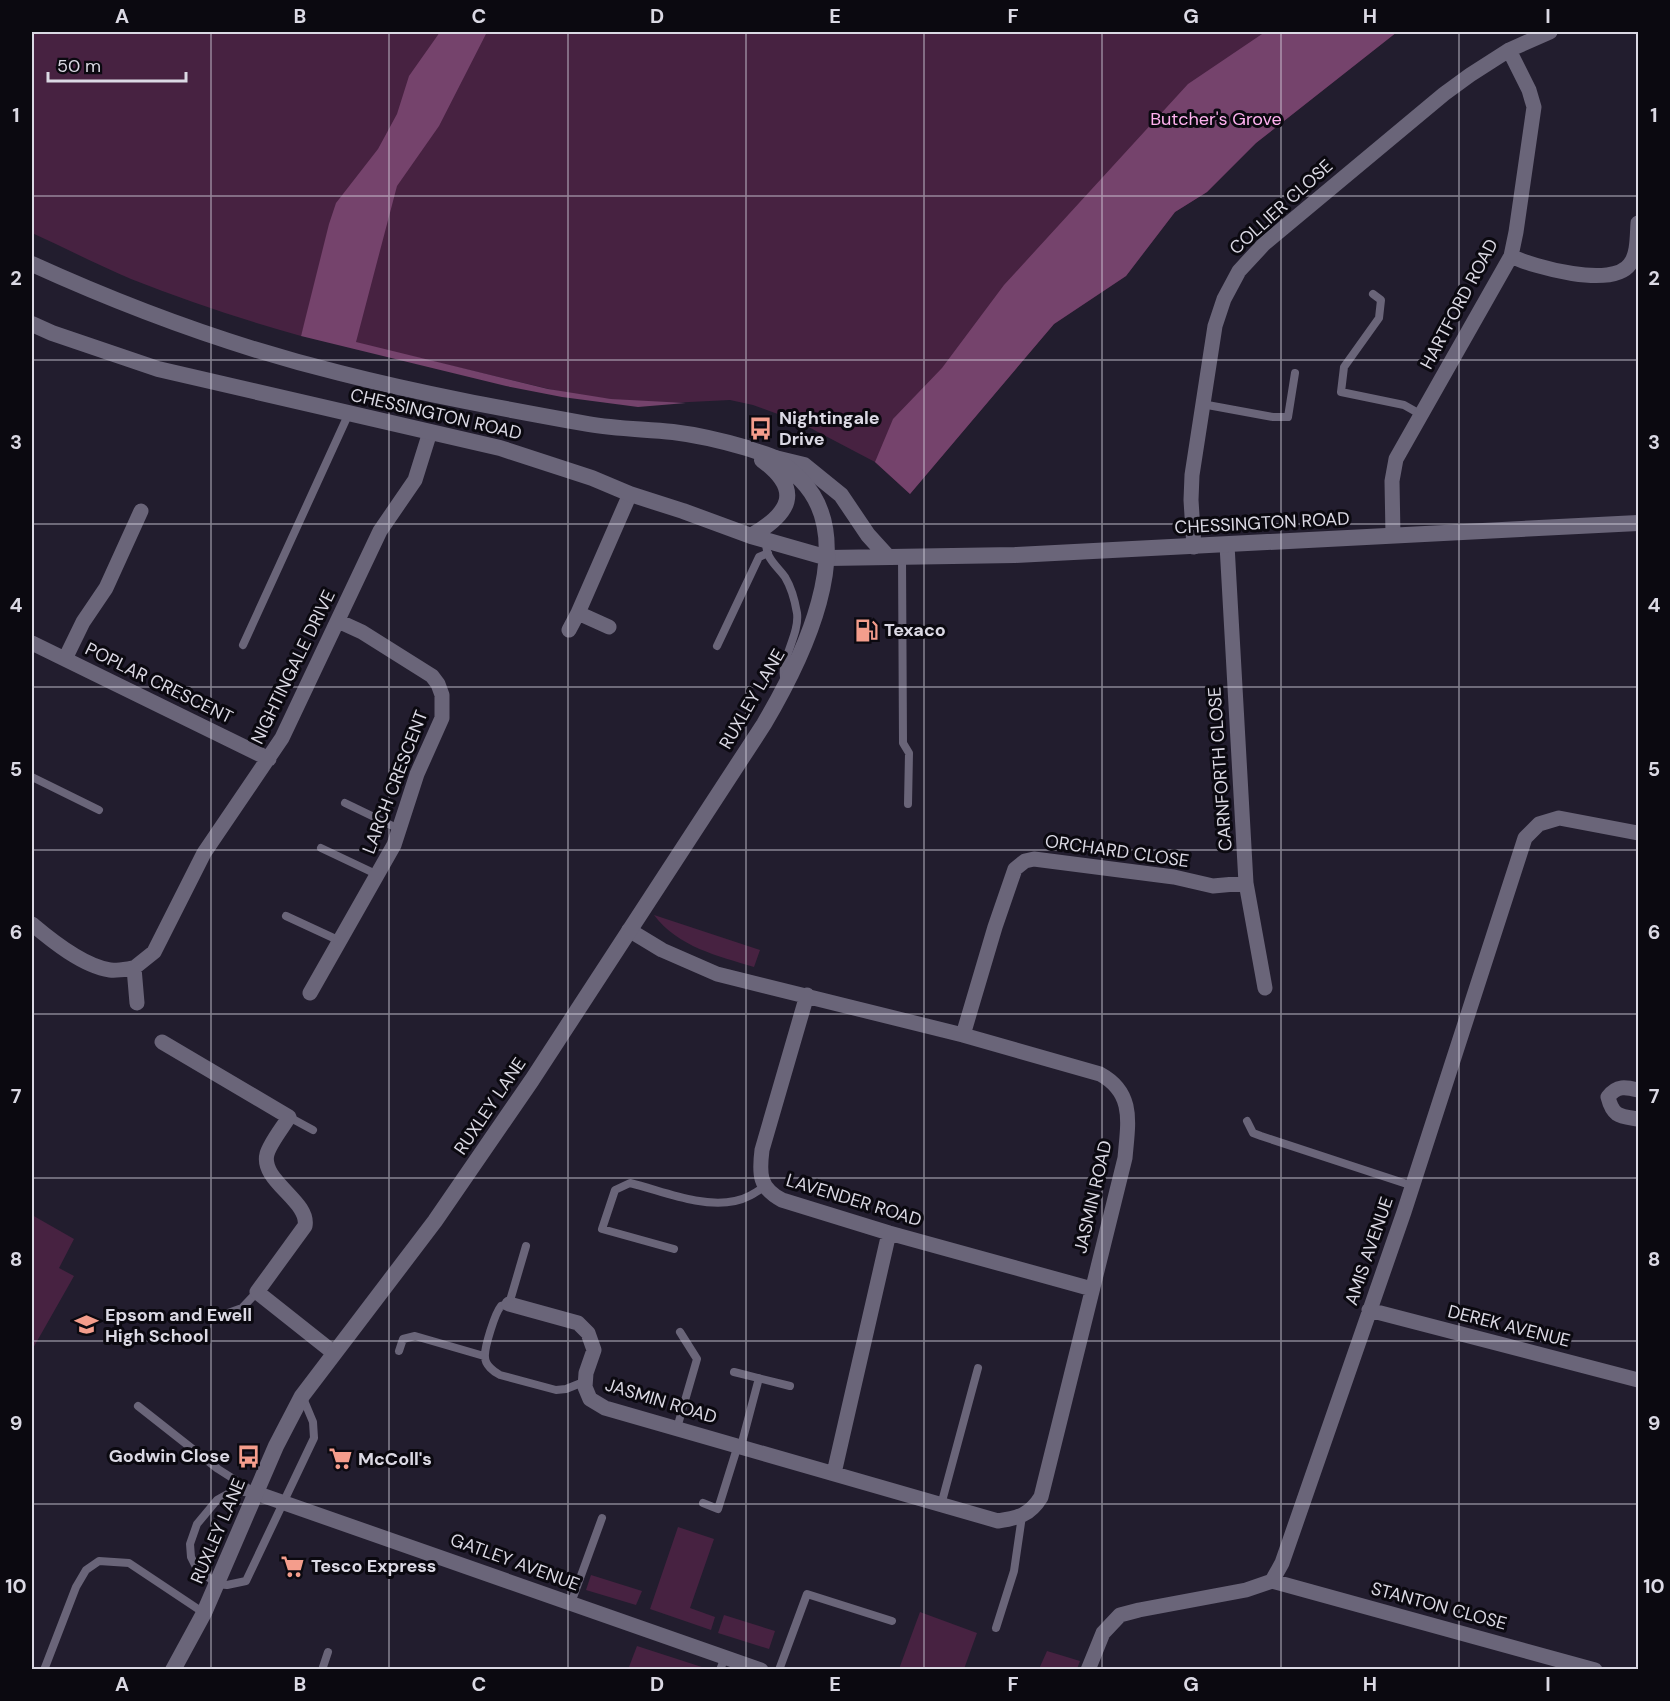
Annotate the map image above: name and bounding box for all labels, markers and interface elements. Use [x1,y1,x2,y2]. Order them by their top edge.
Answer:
text: A [115,3,129,29]
text: B [294,3,306,29]
text: C [472,3,486,29]
text: D [650,3,664,29]
text: E [829,3,841,29]
text: F [1007,3,1019,29]
text: G [1183,3,1199,29]
text: H [1363,3,1377,29]
text: I [1545,3,1551,29]
scale bar [48,45,186,83]
text: 50 m [57,54,101,78]
text: 1 [12,102,20,128]
text: 1 [1650,102,1658,128]
park label: Butcher's Grove [1150,107,1282,131]
street label: COLLIER CLOSE [1224,154,1338,260]
street label: HARTFORD ROAD [1414,235,1504,373]
text: 2 [10,265,22,291]
text: 2 [1648,265,1660,291]
street label: CHESSINGTON ROAD [348,383,524,445]
place label: Nightingale Drive [779,406,880,451]
bus stop icon: Nightingale Drive [748,415,774,441]
text: 3 [10,429,22,455]
text: 3 [1648,429,1660,455]
street label: CHESSINGTON ROAD [1174,506,1350,540]
street label: NIGHTINGALE DRIVE [245,586,341,748]
text: 4 [10,592,23,618]
text: 4 [1648,592,1661,618]
fuel station icon: Texaco [853,617,879,643]
place label: Texaco [884,618,946,642]
street label: POPLAR CRESCENT [81,637,237,729]
street label: RUXLEY LANE [714,644,790,754]
street label: CARNFORTH CLOSE [1202,686,1238,852]
street label: LARCH CRESCENT [357,707,433,857]
text: 5 [10,756,22,782]
text: 5 [1648,756,1660,782]
street label: ORCHARD CLOSE [1043,829,1191,873]
text: 6 [10,919,22,945]
text: 6 [1648,919,1660,945]
street label: RUXLEY LANE [449,1053,531,1159]
text: 7 [11,1083,22,1109]
text: 7 [1649,1083,1660,1109]
street label: JASMIN ROAD [1068,1138,1118,1256]
street label: LAVENDER ROAD [783,1168,925,1232]
street label: AMIS AVENUE [1339,1194,1399,1308]
text: 8 [10,1246,22,1272]
text: 8 [1648,1246,1660,1272]
street label: DEREK AVENUE [1445,1299,1573,1353]
place label: Epsom and Ewell High School [105,1303,252,1348]
school or university icon: Epsom and Ewell High School [74,1312,100,1338]
street label: JASMIN ROAD [602,1373,720,1429]
text: 9 [10,1410,22,1436]
text: 9 [1648,1410,1660,1436]
bus stop icon: Godwin Close [235,1443,261,1469]
place label: Godwin Close [109,1444,230,1468]
supermarket icon: McColl's [327,1446,353,1472]
place label: McColl's [358,1447,432,1471]
street label: RUXLEY LANE [185,1475,251,1587]
street label: GATLEY AVENUE [447,1527,583,1597]
supermarket icon: Tesco Express [280,1553,306,1579]
place label: Tesco Express [311,1554,436,1578]
text: 10 [5,1573,27,1599]
text: 10 [1643,1573,1665,1599]
street label: STANTON CLOSE [1368,1576,1510,1636]
text: A [115,1671,129,1697]
text: B [294,1671,306,1697]
text: C [472,1671,486,1697]
text: D [650,1671,664,1697]
text: E [829,1671,841,1697]
text: F [1007,1671,1019,1697]
text: G [1183,1671,1199,1697]
text: H [1363,1671,1377,1697]
text: I [1545,1671,1551,1697]

